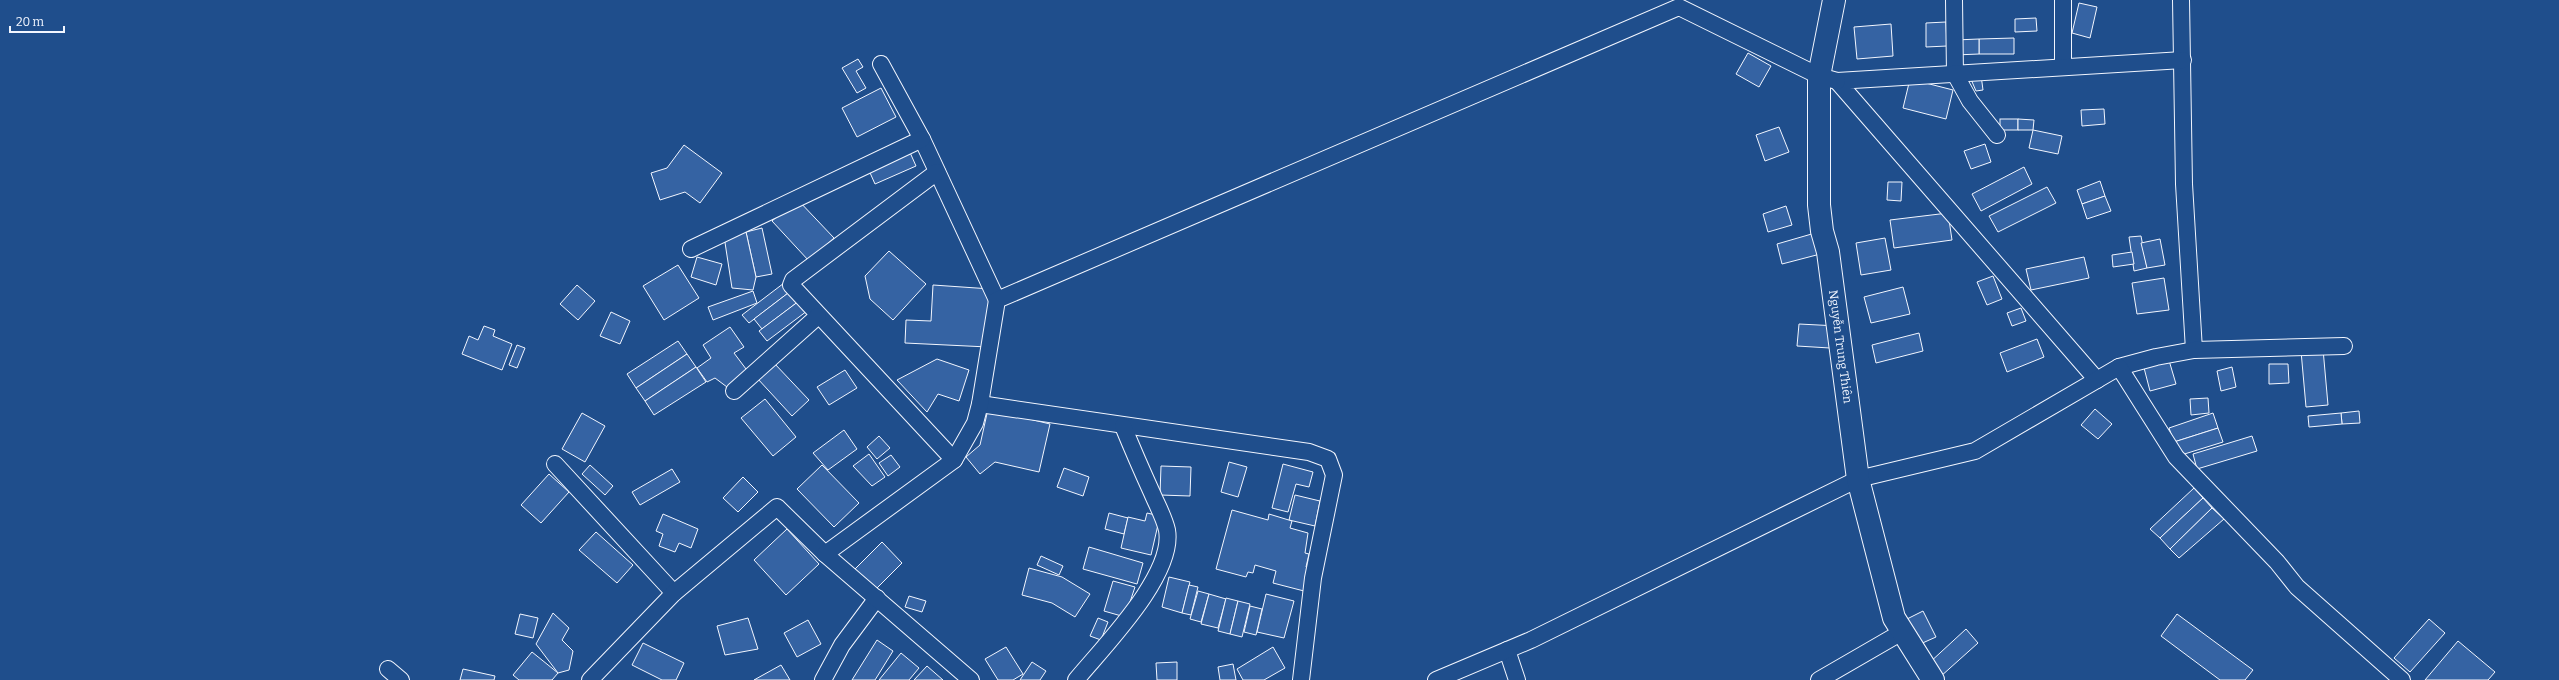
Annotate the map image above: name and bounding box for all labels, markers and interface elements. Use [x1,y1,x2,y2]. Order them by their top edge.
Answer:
scale bar [10,8,64,34]
text: 20 m [16,15,45,29]
street label: Nguyễn Trung Thiên [1826,289,1855,405]

